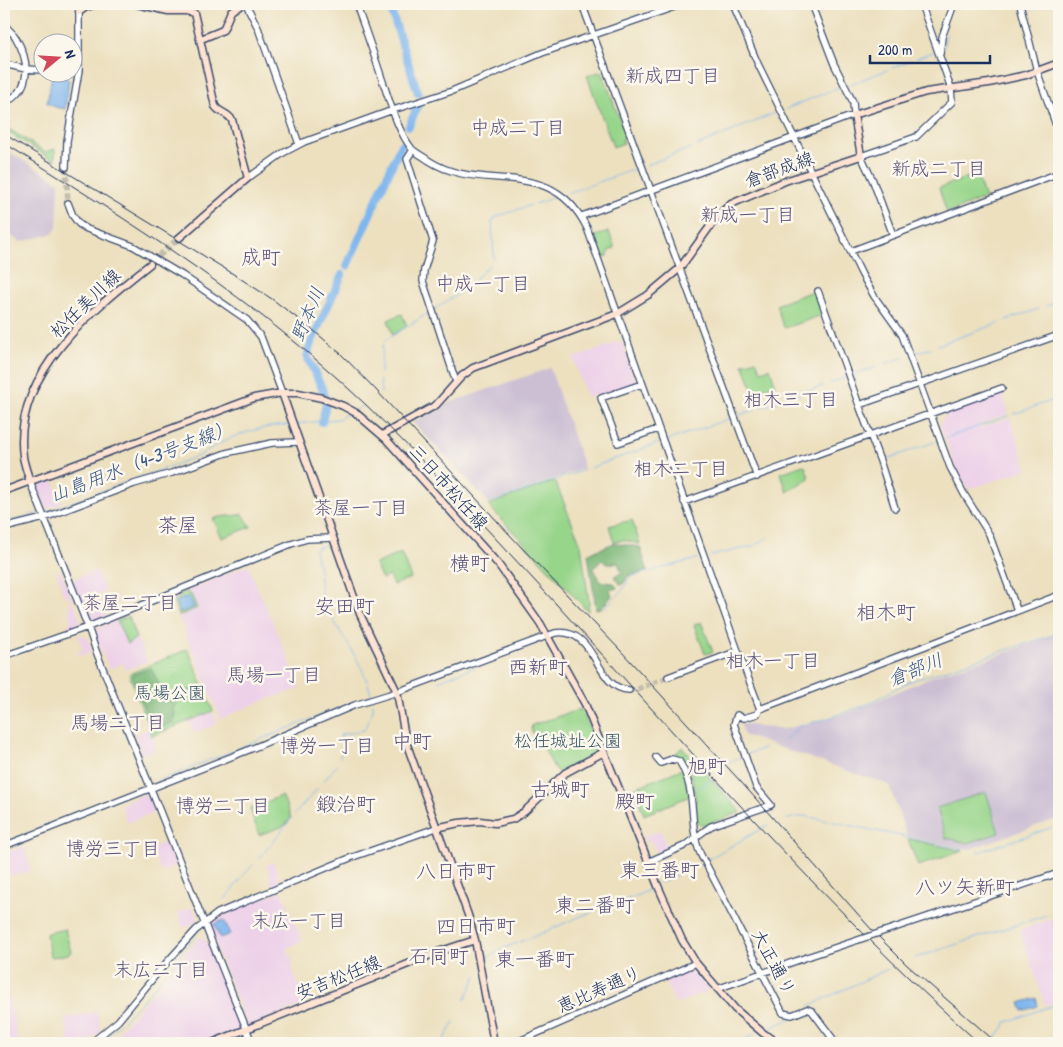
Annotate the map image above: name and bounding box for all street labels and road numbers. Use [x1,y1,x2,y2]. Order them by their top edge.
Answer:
street label: 倉部成線 [741,145,817,193]
street label: 松任美川線 [44,263,126,343]
street label: 三日市松任線 [404,439,494,535]
street label: 大正通り [746,924,802,1000]
street label: 安吉松任線 [292,949,384,1005]
street label: 恵比寿通り [553,959,645,1019]

